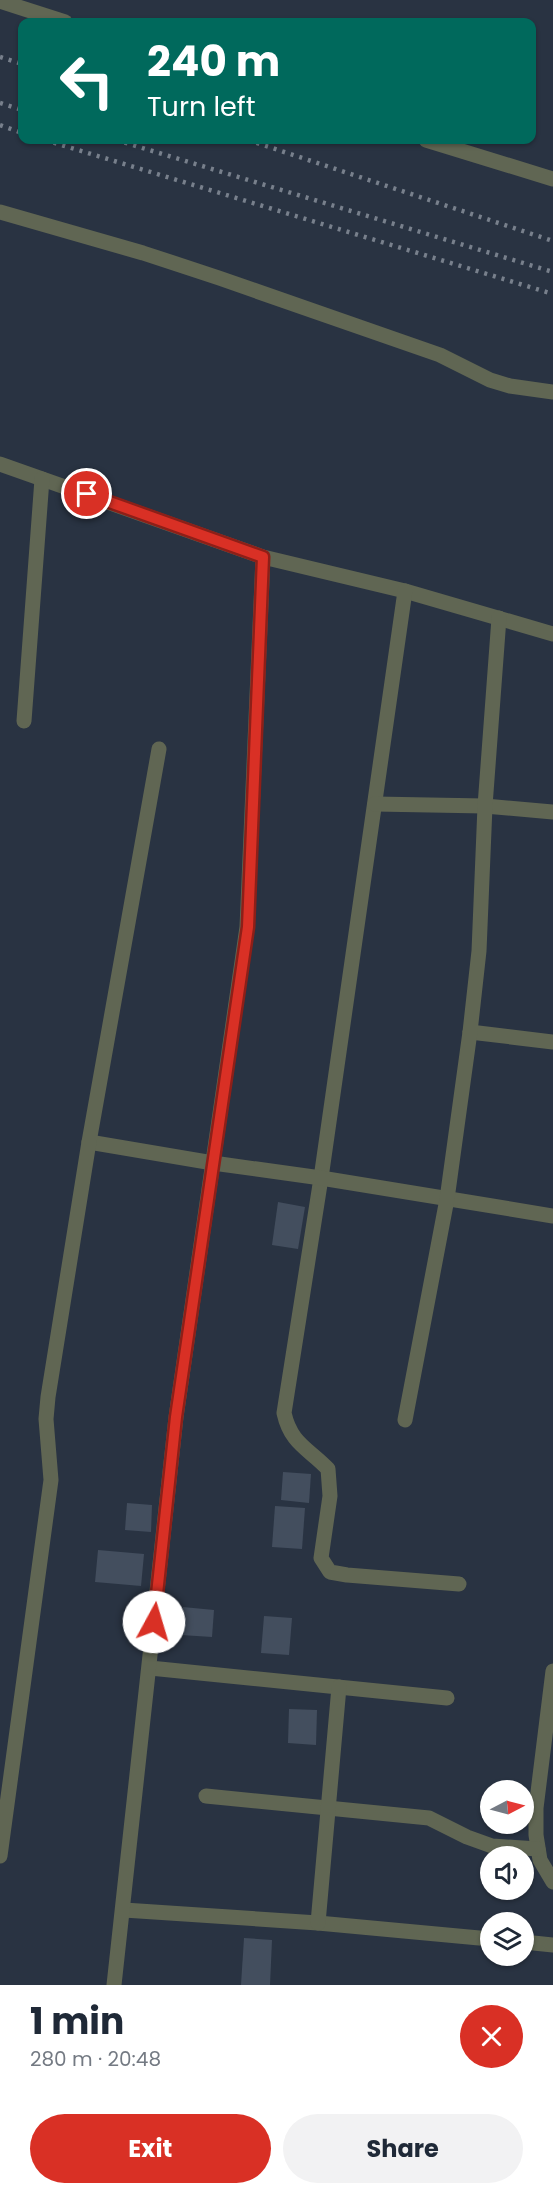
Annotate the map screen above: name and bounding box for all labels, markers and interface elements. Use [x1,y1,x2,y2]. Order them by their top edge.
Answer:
text: 240 m [147,32,280,91]
icon: left [48,42,126,120]
text: Turn left [147,88,256,125]
pin [61,468,112,519]
icon: arrive [70,477,103,510]
position arrow [122,1590,186,1654]
north arrow [480,1780,534,1834]
map controls [480,1780,534,1966]
button: sound [480,1846,534,1900]
button: layers [480,1912,534,1966]
text: 1 min [30,1996,124,2047]
button: close [460,2005,523,2068]
text: 280 m · 20:48 [30,2045,161,2073]
button: Exit [30,2114,271,2183]
button: Share [283,2114,523,2183]

